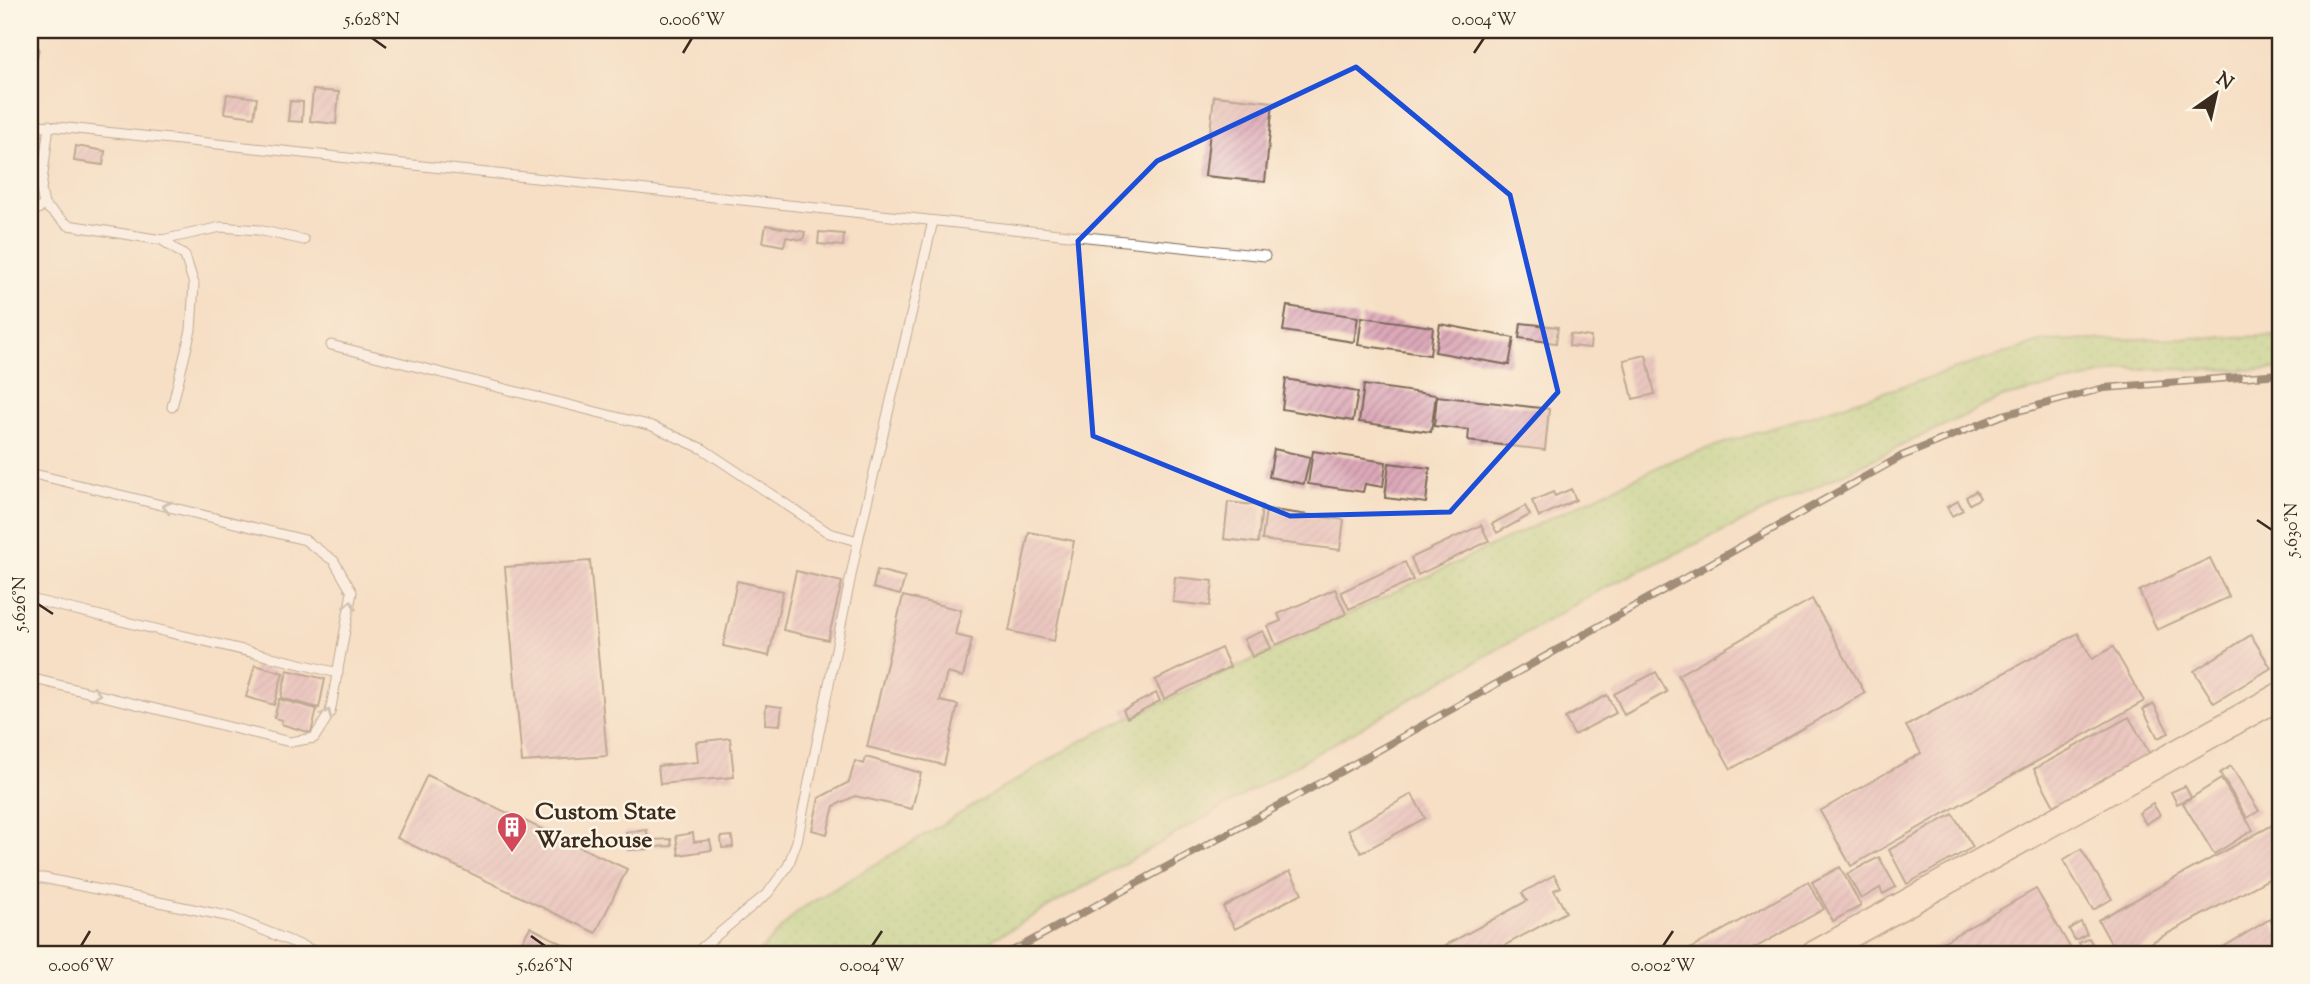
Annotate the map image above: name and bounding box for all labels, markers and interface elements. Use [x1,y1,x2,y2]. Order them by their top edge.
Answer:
text: 5.628°N [343,8,400,34]
text: 0.006°W [659,8,725,34]
text: 0.004°W [1452,8,1516,34]
north arrow [2180,60,2250,130]
text: N [2210,67,2238,97]
one-way arrow [161,500,173,515]
text: 5.630°N [2280,503,2306,558]
text: 5.626°N [8,576,34,633]
one-way arrow [342,599,357,611]
one-way arrow [90,686,102,700]
one-way arrow [319,709,333,721]
place label: Custom State Warehouse [535,796,676,858]
building icon: Custom State Warehouse [495,810,529,854]
text: 0.006°W [48,954,114,980]
text: 5.626°N [516,954,573,980]
text: 0.004°W [840,954,904,980]
text: 0.002°W [1631,954,1695,980]

